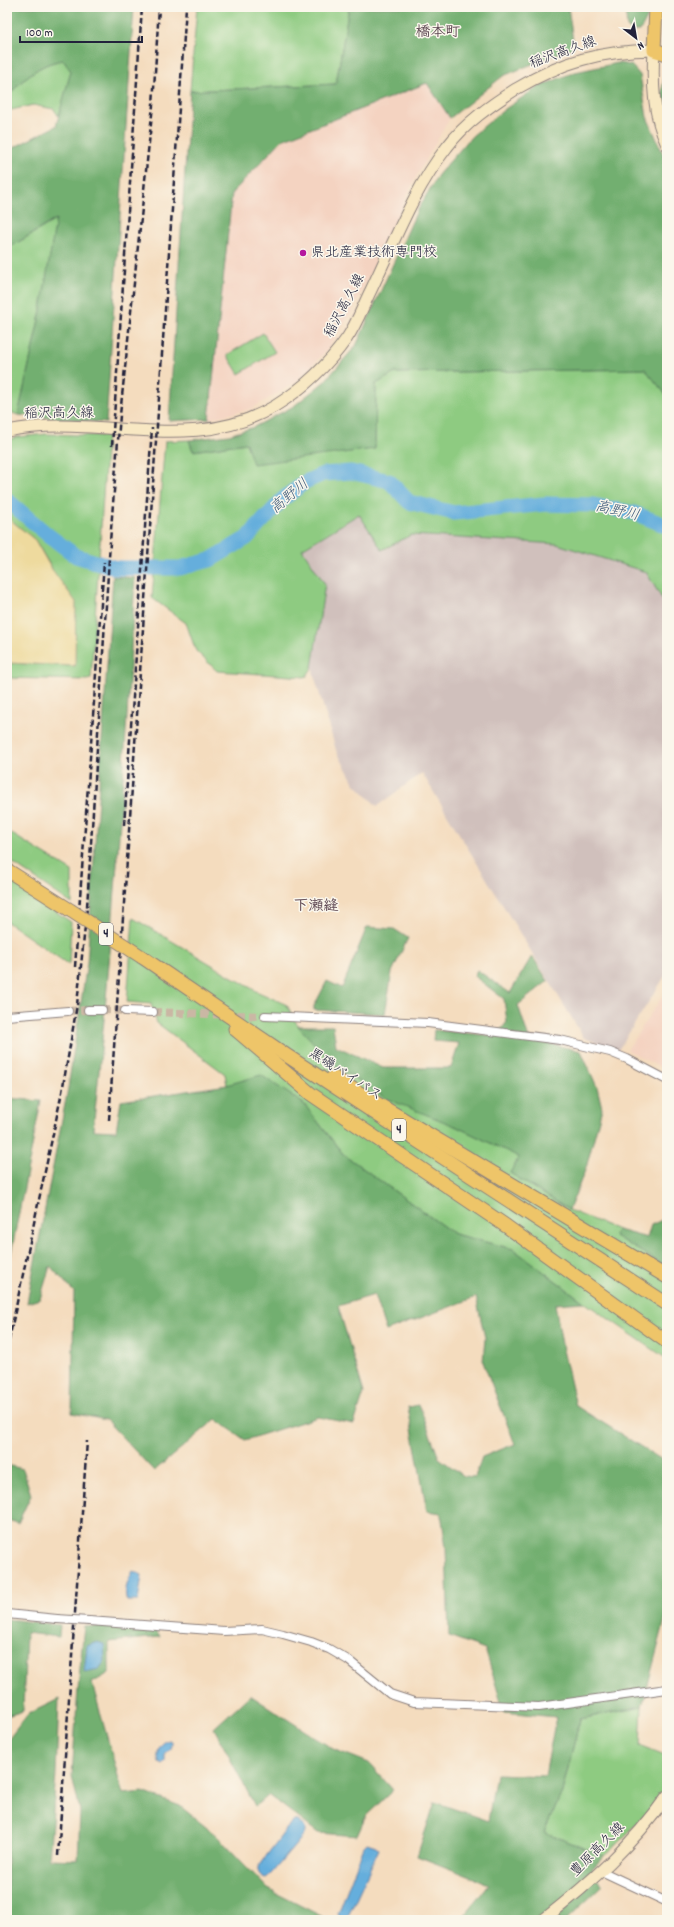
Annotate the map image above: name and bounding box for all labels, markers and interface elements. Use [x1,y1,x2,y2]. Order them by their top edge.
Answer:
scale bar [20,18,142,44]
north arrow [616,18,656,58]
district label: 橋本町 [415,22,461,44]
text: 100 m [26,25,53,42]
street label: 稲沢高久線 [527,32,599,74]
text: N [633,37,647,53]
place label: 県北産業技術専門校 [311,243,437,263]
marker: 県北産業技術専門校 [298,248,308,258]
street label: 稲沢高久線 [320,270,370,342]
street label: 稲沢高久線 [24,403,94,425]
water label: 高野川 [266,474,314,520]
water label: 高野川 [593,496,641,528]
district label: 下瀬縫 [293,896,339,918]
road number: 4 [99,923,113,945]
street label: 黒磯バイパス [304,1044,386,1106]
road number: 4 [392,1119,406,1141]
street label: 豊原高久線 [566,1818,630,1882]

